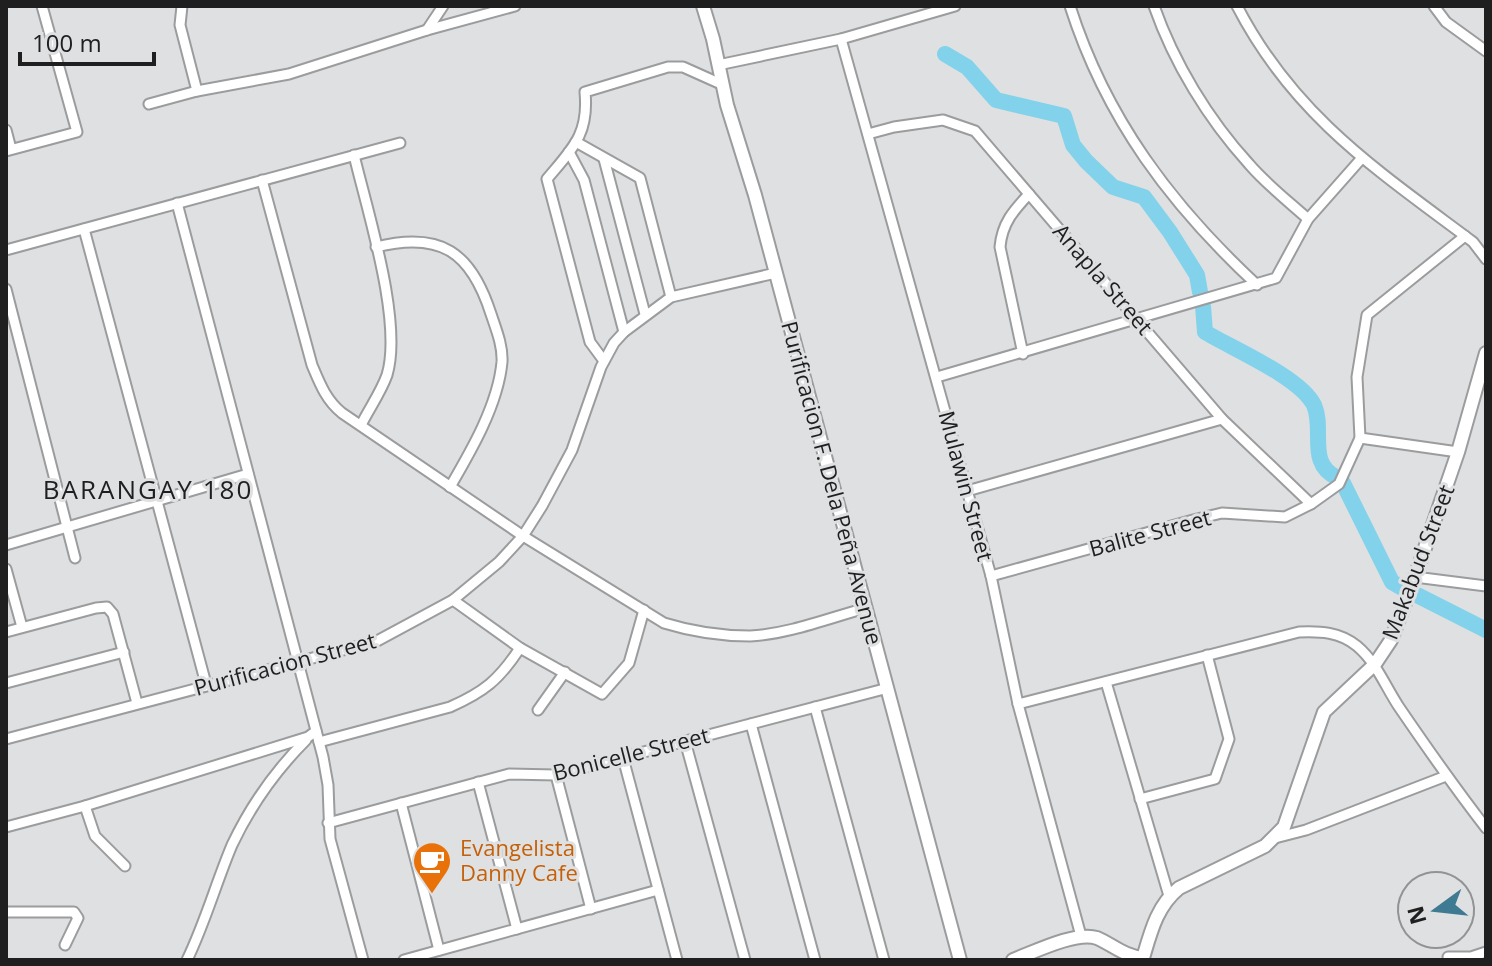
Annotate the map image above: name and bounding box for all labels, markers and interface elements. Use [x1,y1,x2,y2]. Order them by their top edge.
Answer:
scale bar [20,16,154,66]
text: 100 m [32,26,102,59]
street label: Anapla Street [1047,216,1160,340]
street label: Purificacion F. Dela Peña Avenue [775,318,891,648]
street label: Mulawin Street [933,407,1001,564]
district label: BARANGAY 180 [43,471,253,507]
street label: Makabud Street [1374,480,1460,643]
street label: Balite Street [1086,501,1214,563]
street label: Purificacion Street [191,624,379,702]
street label: Bonicelle Street [549,719,712,787]
place label: Evangelista Danny Cafe [460,832,578,887]
cafe icon: Evangelista Danny Cafe [411,840,453,895]
north arrow [1396,870,1476,950]
text: N [1399,903,1433,928]

